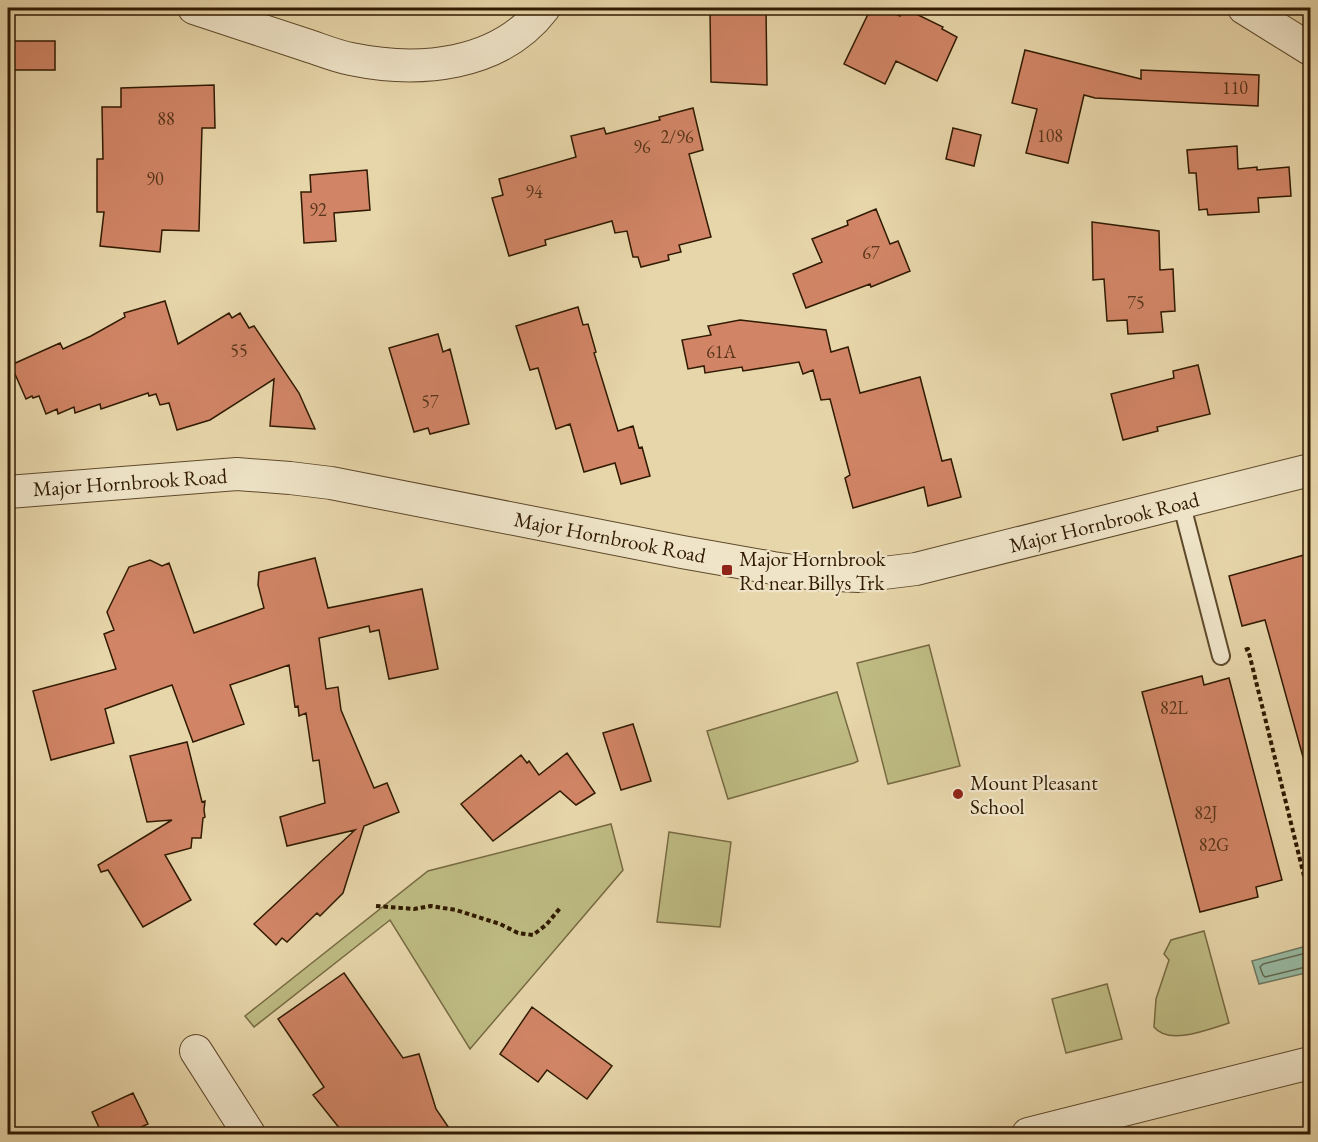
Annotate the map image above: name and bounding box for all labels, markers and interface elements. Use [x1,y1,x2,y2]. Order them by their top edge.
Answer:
house number: 110 [1222,76,1248,99]
house number: 88 [157,107,175,130]
house number: 108 [1037,124,1063,147]
house number: 2/96 [660,125,694,148]
house number: 96 [633,135,651,158]
house number: 90 [146,167,164,190]
house number: 94 [525,180,543,203]
house number: 92 [309,198,327,221]
house number: 67 [862,241,880,264]
house number: 75 [1127,291,1145,314]
house number: 55 [230,339,248,362]
house number: 61A [706,340,736,363]
house number: 57 [421,390,439,413]
street label: Major Hornbrook Road [32,462,228,502]
street label: Major Hornbrook Road [1006,485,1202,559]
street label: Major Hornbrook Road [512,505,709,569]
place label: Major Hornbrook Rd near Billys Trk [739,545,887,596]
marker: Major Hornbrook Rd near Billys Trk [720,563,734,577]
house number: 82L [1160,696,1188,719]
place label: Mount Pleasant School [970,769,1098,820]
marker: Mount Pleasant School [951,787,965,801]
house number: 82J [1194,801,1218,824]
house number: 82G [1199,833,1229,856]

